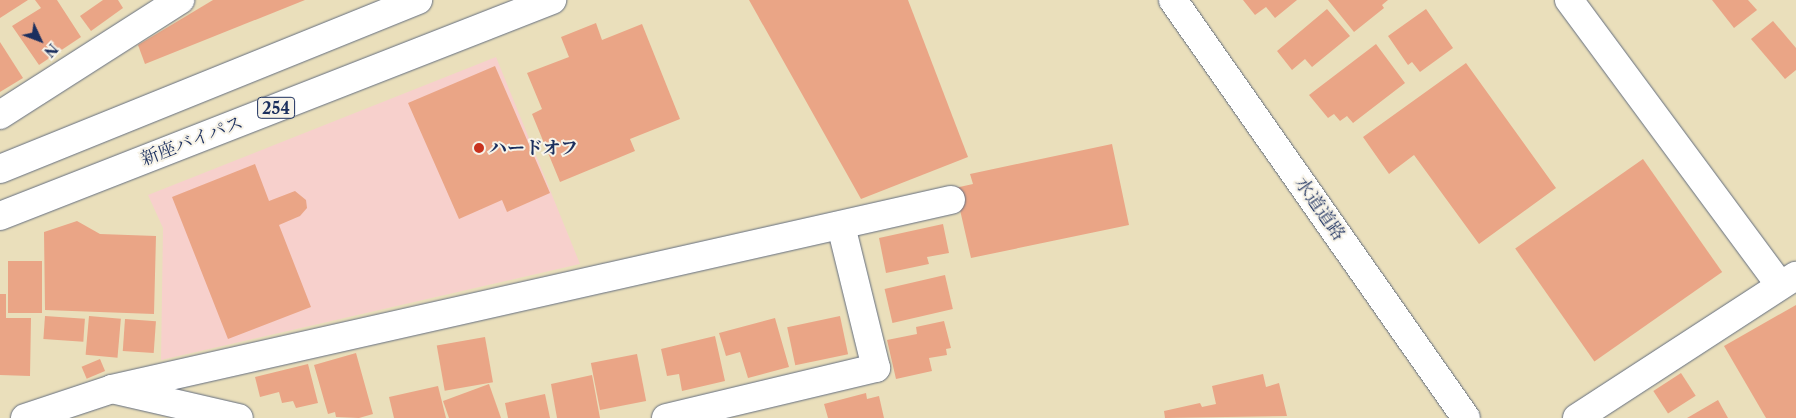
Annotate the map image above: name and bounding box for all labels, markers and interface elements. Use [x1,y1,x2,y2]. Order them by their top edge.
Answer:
north arrow [15,15,65,65]
text: N [40,40,62,61]
road number: 254 [256,95,296,122]
street label: 新座バイパス [138,112,246,170]
place label: ハードオフ [489,137,579,159]
marker: ハードオフ [473,142,485,154]
street label: 水道道路 [1291,173,1349,245]

